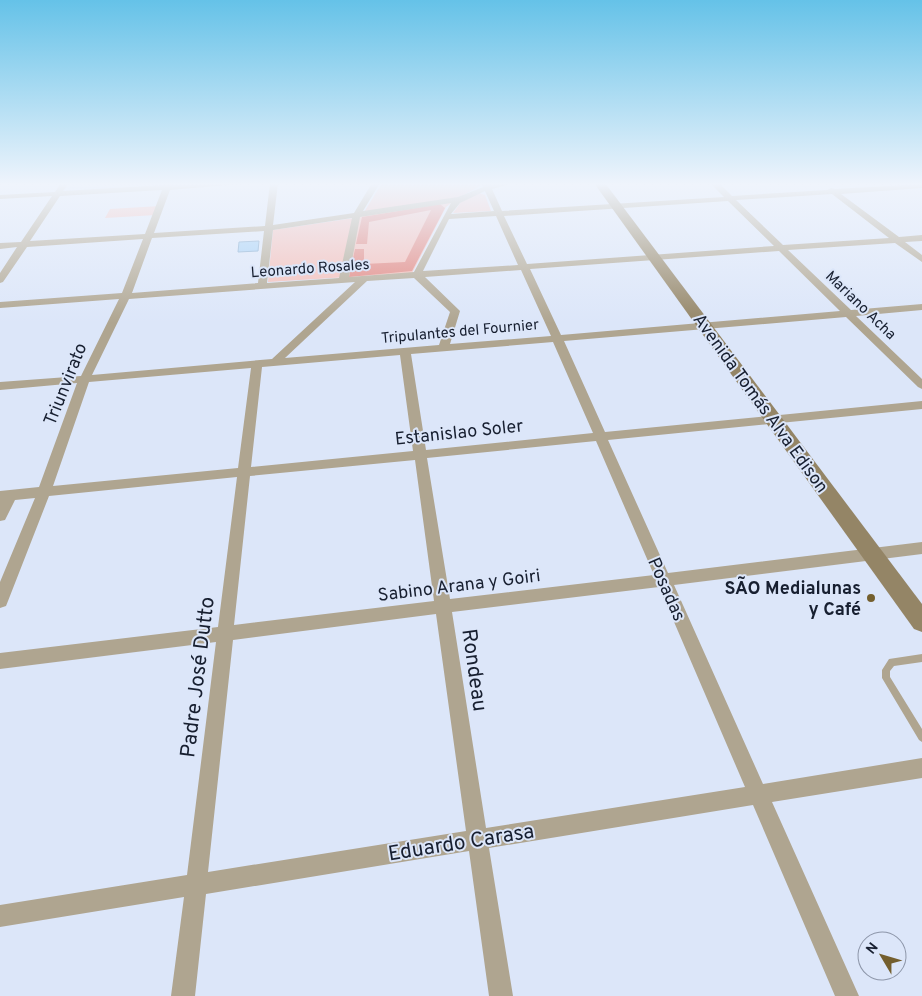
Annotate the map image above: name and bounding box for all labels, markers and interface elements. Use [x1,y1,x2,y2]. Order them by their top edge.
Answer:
street label: Leonardo Rosales [250,256,370,283]
street label: Mariano Acha [821,268,899,345]
street label: Avenida Tomás Alva Edison [687,310,833,498]
street label: Tripulantes del Fournier [380,316,540,349]
street label: Triunvirato [39,340,93,429]
street label: Estanislao Soler [394,415,525,452]
street label: Posadas [641,554,690,625]
street label: Sabino Arana y Goiri [377,565,542,608]
place label: SÃO Medialunas y Café [724,576,861,622]
marker: SÃO Medialunas y Café [865,592,877,604]
street label: Padre José Dutto [175,595,222,759]
street label: Rondeau [454,627,493,713]
street label: Eduardo Carasa [386,819,536,868]
north arrow [857,931,907,981]
text: N [863,940,883,958]

